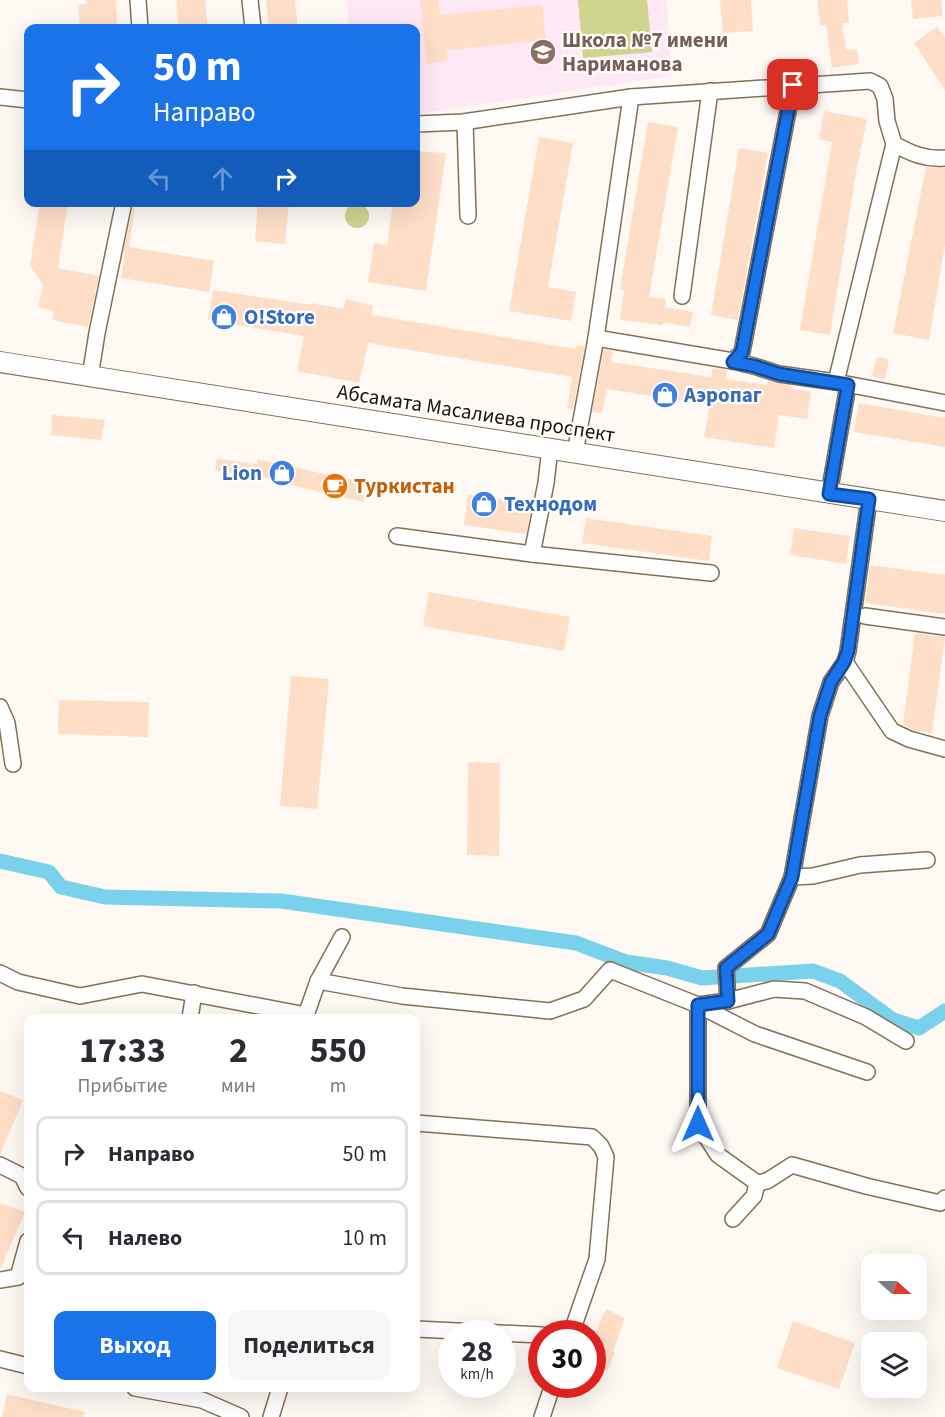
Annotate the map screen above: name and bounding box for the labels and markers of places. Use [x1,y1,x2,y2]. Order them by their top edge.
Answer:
place label: Школа №7 имени Нариманова [562,25,728,79]
school or university icon: Школа №7 имени Нариманова [528,37,558,67]
pin [767,59,818,110]
shop icon: O!Store [209,302,239,332]
place label: O!Store [244,302,315,332]
shop icon: Аэропаг [650,380,680,410]
place label: Аэропаг [683,380,762,410]
place label: Lion [222,458,262,488]
shop icon: Lion [267,458,297,488]
cafe icon: Туркистан [320,471,350,501]
place label: Туркистан [354,471,455,501]
shop icon: Технодом [469,489,499,519]
place label: Технодом [504,489,597,519]

